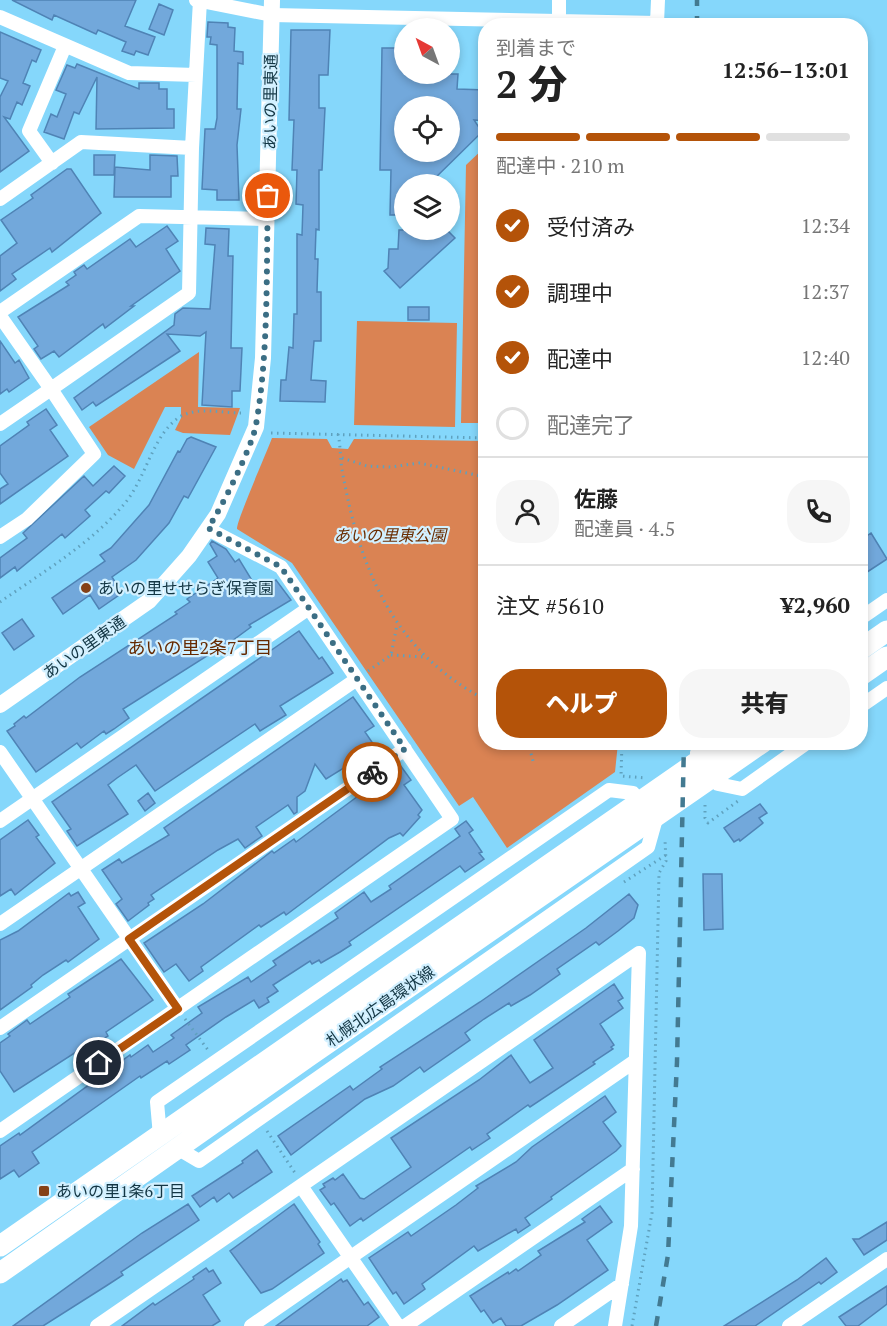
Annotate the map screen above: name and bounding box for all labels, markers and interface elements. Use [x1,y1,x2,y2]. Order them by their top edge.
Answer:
north arrow [394,18,460,84]
map controls [394,18,460,240]
text: 到着まで [496,34,576,61]
street label: あいの里東通 [258,54,282,150]
text: 12:56–13:01 [722,55,850,84]
text: 2 分 [496,57,568,109]
button: locate [394,96,460,162]
text: 配達中 · 210 m [496,152,625,179]
pin [242,170,293,221]
button: layers [394,174,460,240]
icon: bag [251,179,284,212]
icon: check [496,209,529,242]
text: 受付済み [547,212,635,241]
text: 12:34 [801,212,850,239]
icon: check [496,275,529,308]
text: 調理中 [547,278,613,307]
text: 12:37 [801,278,850,305]
icon: check [496,341,529,374]
text: 配達中 [547,344,613,373]
text: 12:40 [801,344,850,371]
text: 配達完了 [547,410,635,439]
button: person [496,480,559,543]
button: phone [787,480,850,543]
text: 佐藤 [574,484,618,513]
text: 配達員 · 4.5 [574,515,675,542]
park label: あいの里東公園 [334,524,448,546]
place label: あいの里せせらぎ保育園 [98,577,274,599]
marker: あいの里せせらぎ保育園 [79,581,93,595]
text: ¥2,960 [781,590,850,619]
text: 注文 #5610 [496,591,604,620]
street label: あいの里東通 [38,610,130,684]
district label: あいの里2条7丁目 [127,635,273,659]
button: ヘルプ [496,669,667,738]
button: 共有 [679,669,850,738]
courier [342,742,402,802]
icon: bike [356,756,389,789]
street label: 札幌北広島環状線 [321,960,439,1052]
pin [73,1037,124,1088]
icon: home [82,1046,115,1079]
place label: あいの里1条6丁目 [56,1180,185,1202]
marker: あいの里1条6丁目 [37,1184,51,1198]

